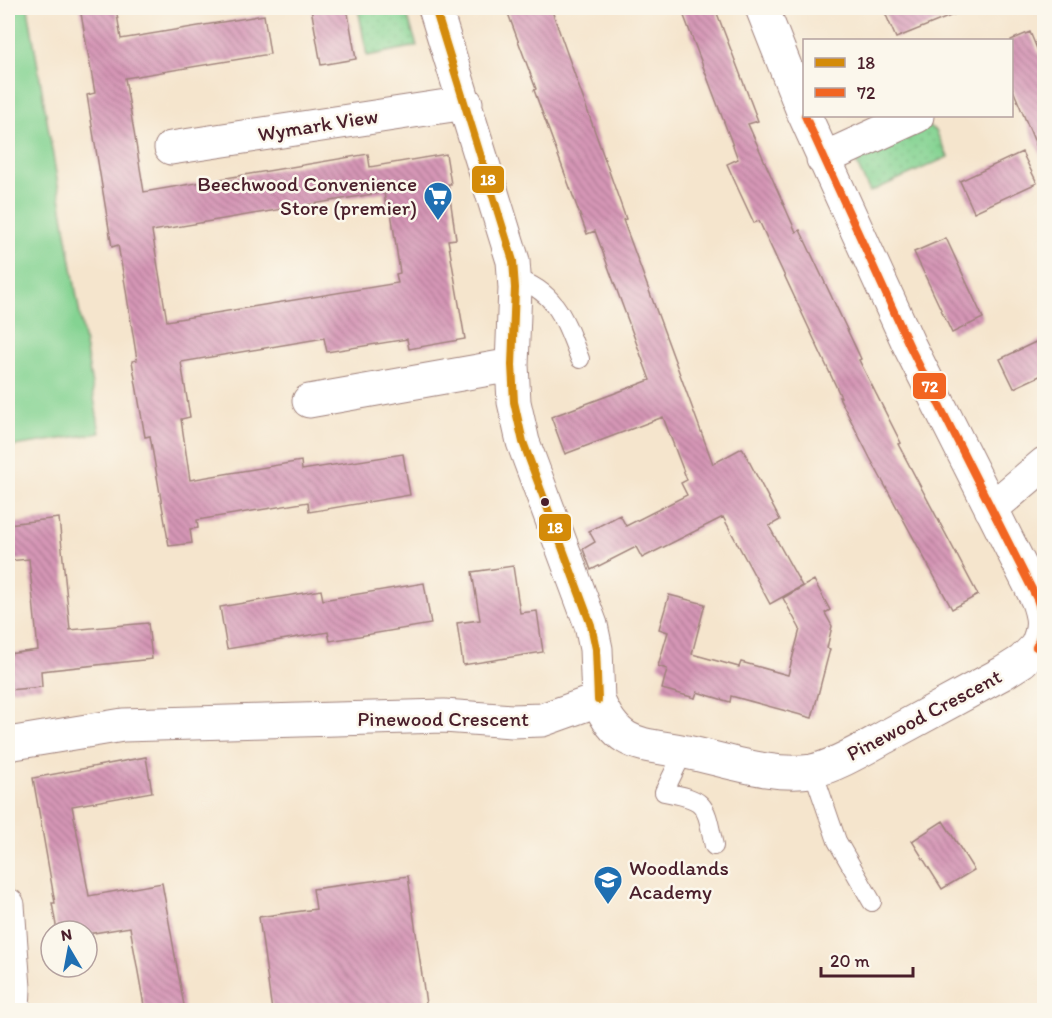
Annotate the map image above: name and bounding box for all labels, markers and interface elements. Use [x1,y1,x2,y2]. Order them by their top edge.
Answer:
legend [803,39,1013,117]
text: 18 [857,52,875,74]
text: 72 [857,82,876,104]
street label: Wymark View [256,103,380,146]
line badge: 18 [471,165,505,194]
text: 18 [480,170,496,189]
place label: Beechwood Convenience Store (premier) [197,171,417,220]
supermarket icon: Beechwood Convenience Store (premier) [422,180,454,222]
line badge: 72 [912,372,947,400]
text: 72 [921,377,939,396]
unlabelled marker [539,496,551,508]
line badge: 18 [538,513,572,542]
text: 18 [547,518,563,537]
street label: Pinewood Crescent [842,663,1006,766]
street label: Pinewood Crescent [357,706,529,731]
place label: Woodlands Academy [629,855,729,904]
school or university icon: Woodlands Academy [592,864,624,906]
north arrow [39,919,99,979]
text: N [60,924,73,945]
scale bar [821,940,912,978]
text: 20 m [830,950,870,972]

